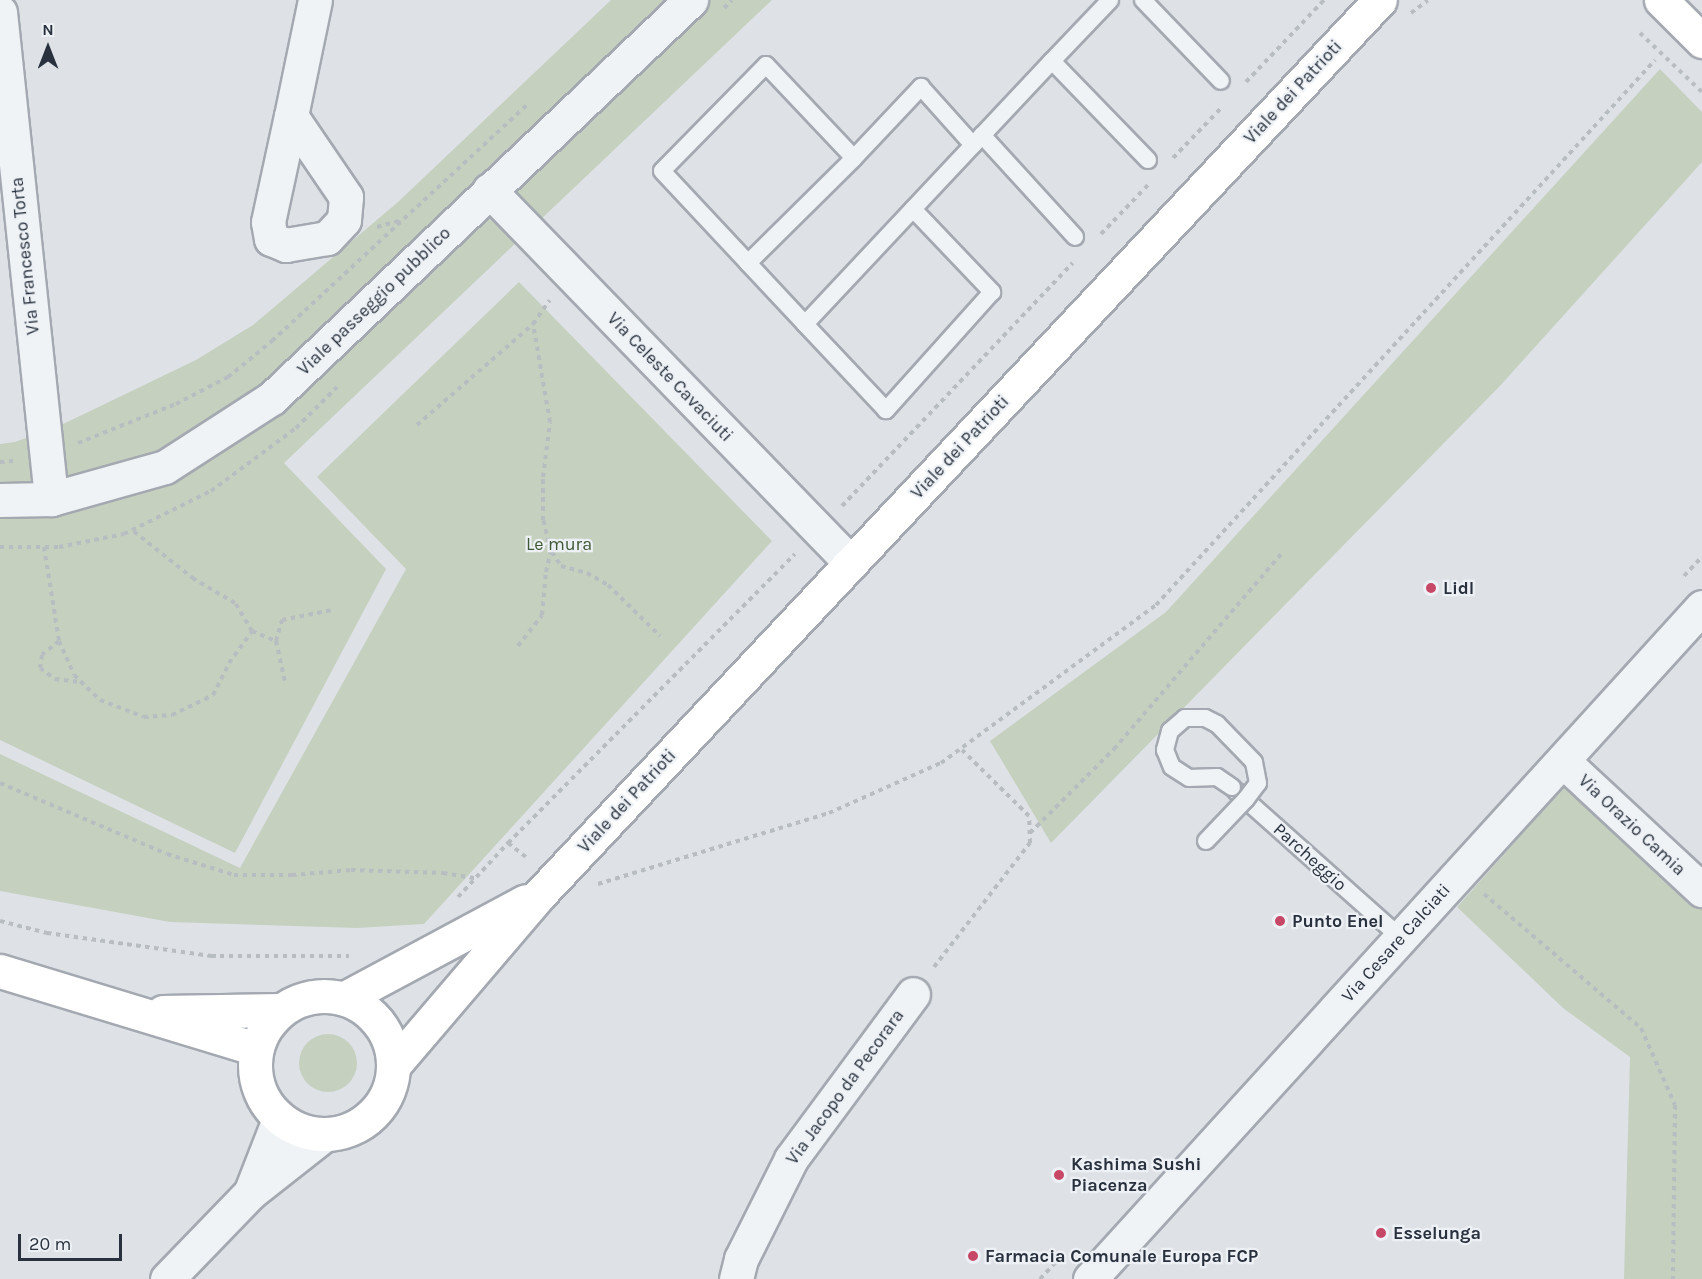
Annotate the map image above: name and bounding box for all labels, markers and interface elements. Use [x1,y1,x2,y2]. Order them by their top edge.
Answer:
north arrow [18,18,78,78]
text: N [42,20,54,39]
street label: Viale dei Patrioti [1239,36,1347,148]
street label: Via Francesco Torta [6,176,44,336]
street label: Viale passeggio pubblico [293,222,455,380]
street label: Via Celeste Cavaciuti [603,308,737,446]
street label: Viale dei Patrioti [906,391,1014,503]
park label: Le mura [526,533,592,555]
place label: Lidl [1443,577,1474,599]
marker: Lidl [1424,581,1438,595]
street label: Viale dei Patrioti [573,745,681,857]
street label: Via Orazio Camia [1574,770,1690,880]
street label: Parcheggio [1269,818,1351,896]
street label: Via Cesare Calciati [1337,879,1455,1007]
place label: Punto Enel [1292,910,1384,932]
marker: Punto Enel [1273,914,1287,928]
street label: Via Jacopo da Pecorara [781,1005,909,1169]
place label: Kashima Sushi Piacenza [1071,1154,1201,1196]
marker: Kashima Sushi Piacenza [1052,1168,1066,1182]
scale bar [21,1222,124,1260]
place label: Esselunga [1393,1222,1481,1244]
marker: Esselunga [1374,1226,1388,1240]
text: 20 m [29,1233,71,1255]
place label: Farmacia Comunale Europa FCP [985,1245,1258,1267]
marker: Farmacia Comunale Europa FCP [966,1249,980,1263]

